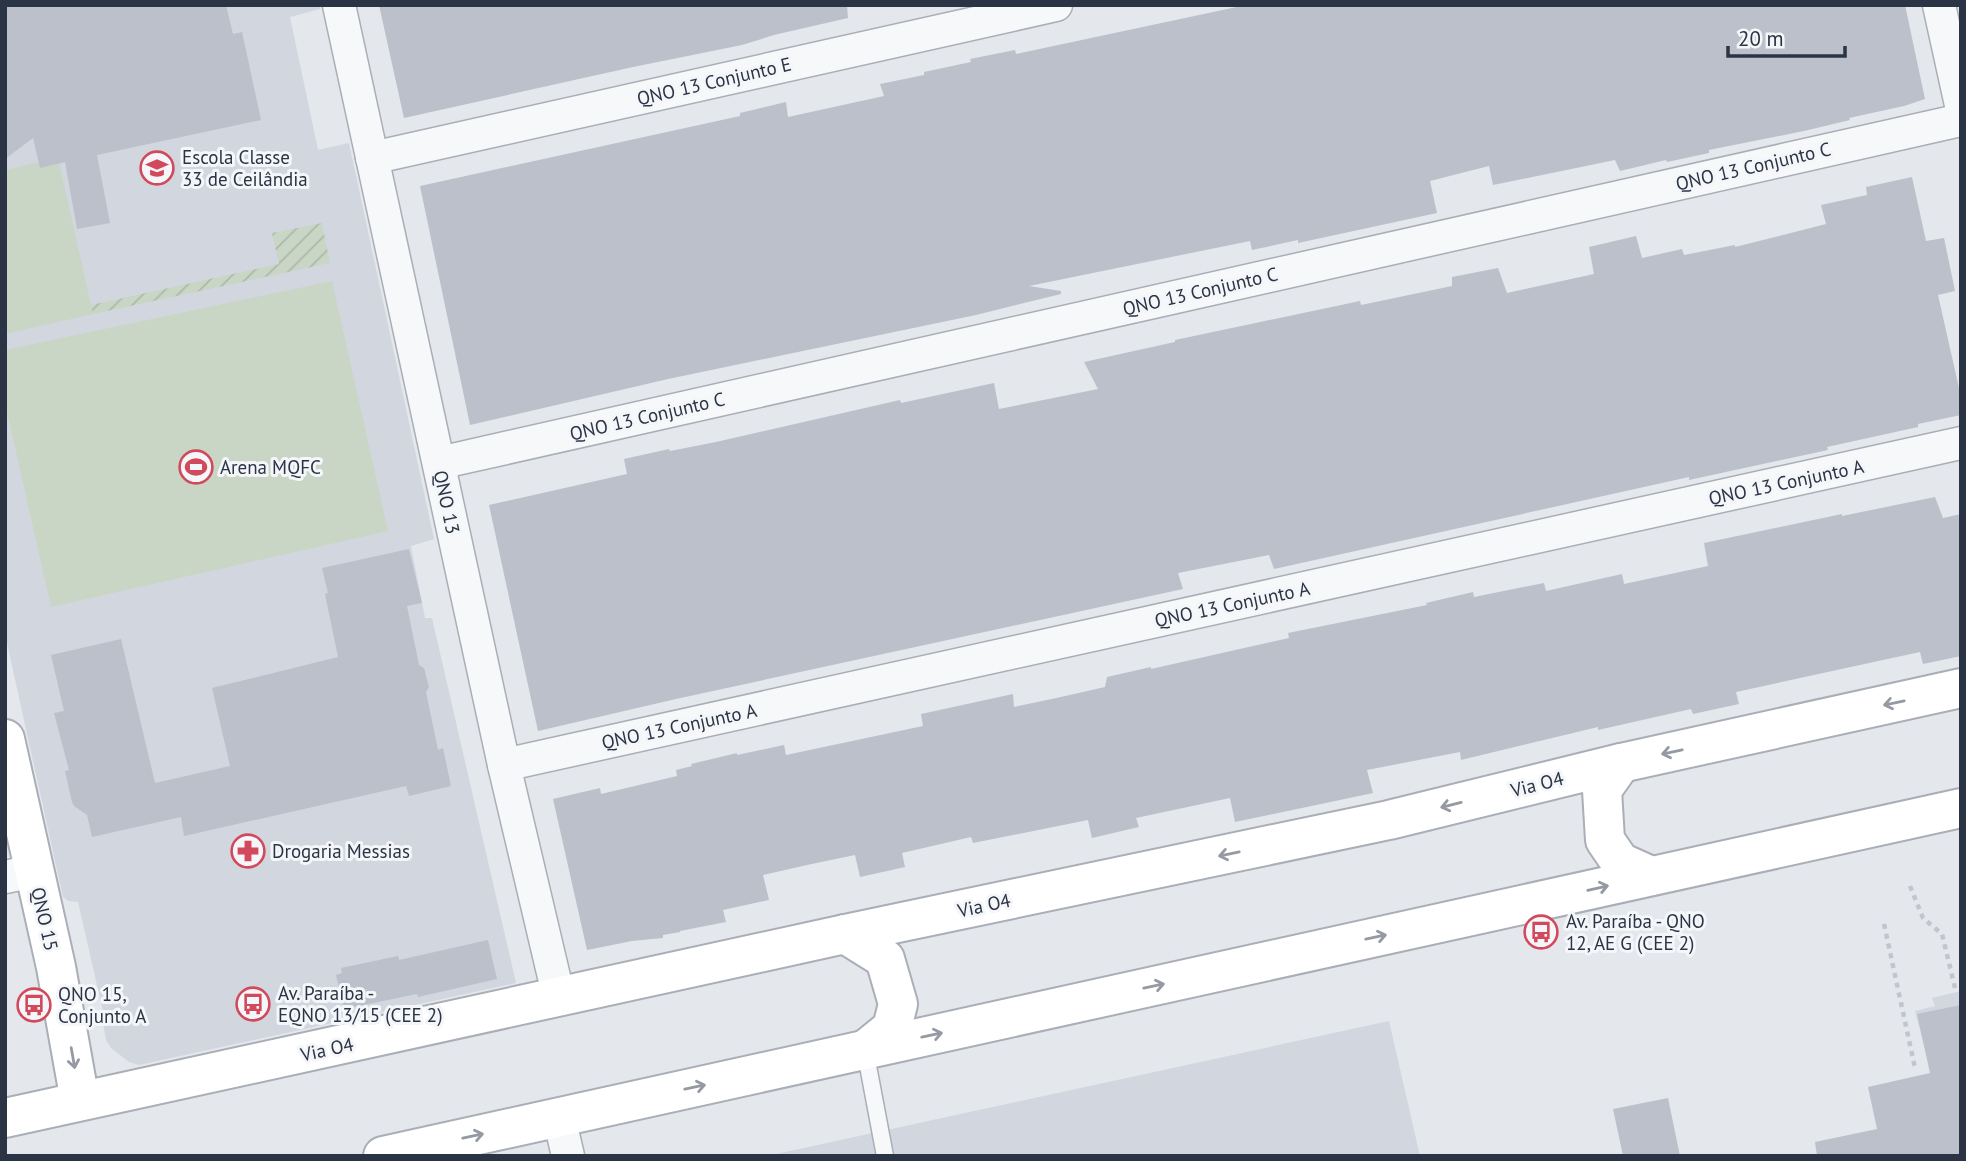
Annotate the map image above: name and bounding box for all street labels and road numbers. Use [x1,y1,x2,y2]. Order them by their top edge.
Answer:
street label: QNO 13 Conjunto E [634,52,794,110]
street label: QNO 13 Conjunto C [1673,136,1833,196]
street label: QNO 13 Conjunto C [1120,261,1280,321]
street label: QNO 13 Conjunto C [567,386,727,446]
street label: QNO 13 Conjunto A [1706,454,1866,510]
street label: QNO 13 [429,468,465,536]
street label: QNO 13 Conjunto A [1152,576,1312,632]
street label: QNO 13 Conjunto A [599,698,759,754]
street label: Via O4 [1507,766,1566,802]
street label: QNO 15 [26,885,64,953]
street label: Via O4 [954,888,1013,923]
street label: Via O4 [297,1032,356,1067]

